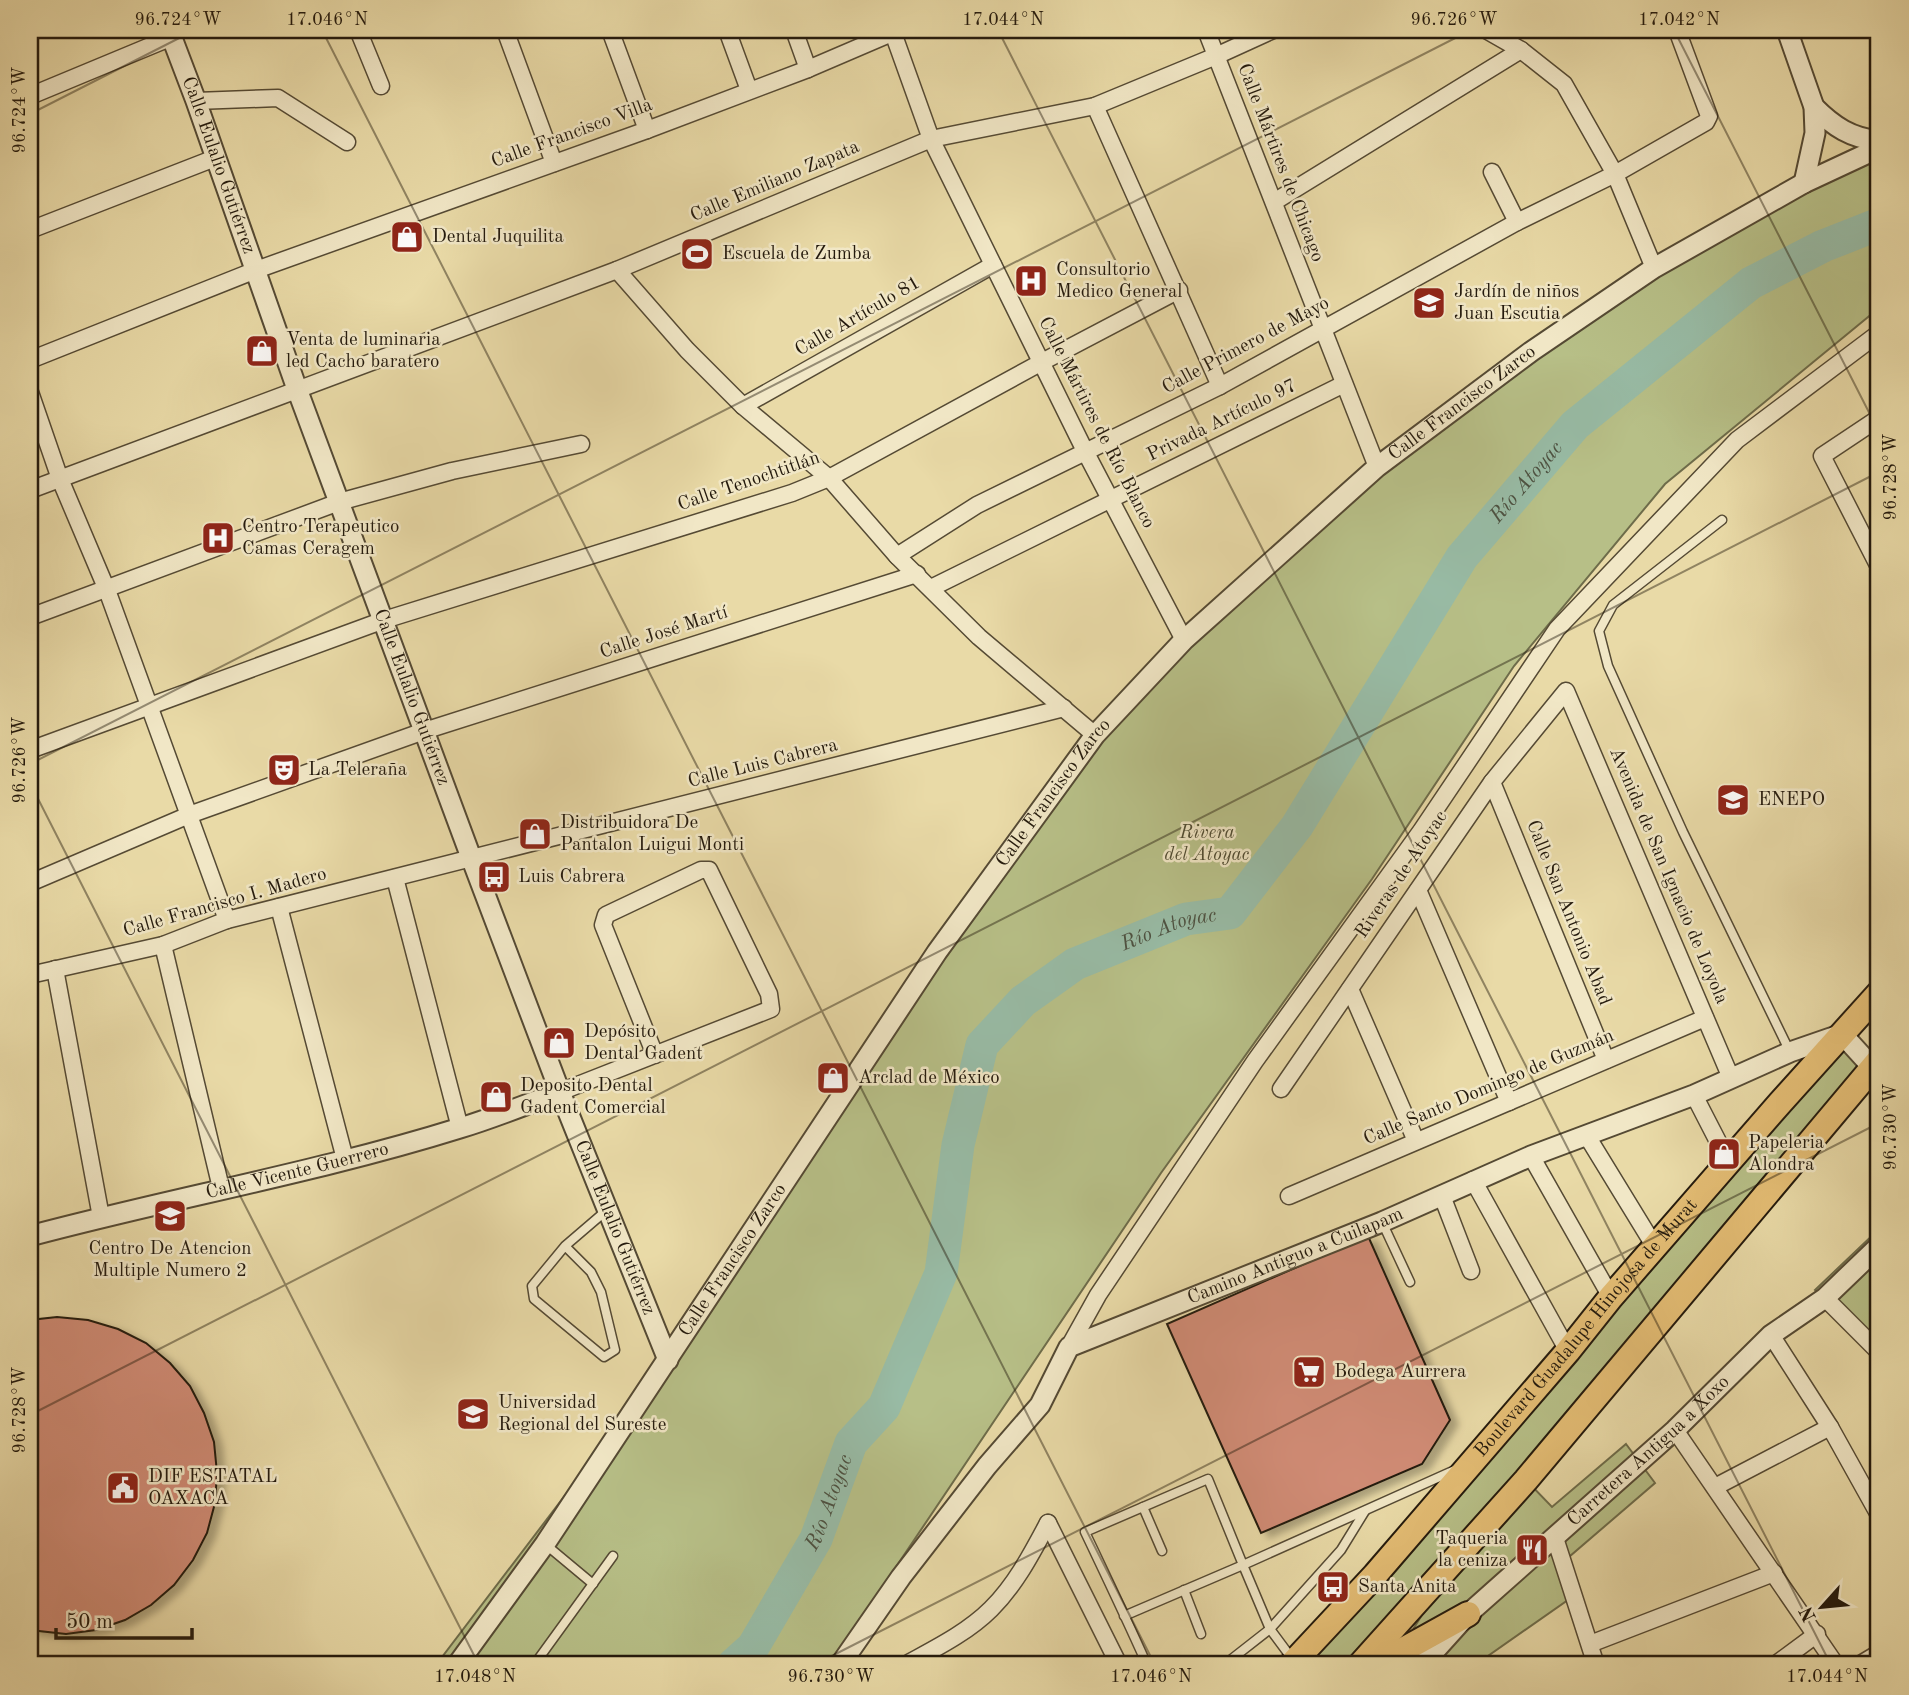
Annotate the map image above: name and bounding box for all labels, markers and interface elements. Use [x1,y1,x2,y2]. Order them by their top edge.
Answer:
text: 96.724°W [135,11,221,29]
text: 17.046°N [286,11,368,29]
text: 17.044°N [962,11,1044,29]
text: 96.726°W [1411,11,1497,29]
text: 17.042°N [1638,11,1720,29]
street label: Calle Mártires de Chicago [1233,61,1327,265]
text: 96.724°W [11,67,29,153]
street label: Calle Eulalio Gutiérrez [178,74,258,256]
street label: Calle Francisco Villa [489,96,656,172]
street label: Calle Emiliano Zapata [688,138,863,226]
shop icon: Dental Juquilita [388,218,426,256]
place label: Dental Juquilita [432,228,564,247]
sports icon: Escuela de Zumba [678,235,716,273]
place label: Escuela de Zumba [722,245,872,264]
place label: Consultorio Medico General [1056,261,1182,302]
hospital icon: Consultorio Medico General [1012,262,1050,300]
street label: Calle Artículo 81 [792,274,924,360]
place label: Jardín de niños Juan Escutia [1454,283,1579,324]
school or university icon: Jardín de niños Juan Escutia [1410,284,1448,322]
street label: Calle Primero de Mayo [1159,294,1333,398]
street label: Calle Mártires de Río Blanco [1034,314,1158,532]
place label: Venta de luminaria led Cacho baratero [286,331,441,372]
shop icon: Venta de luminaria led Cacho baratero [243,332,281,370]
street label: Calle Francisco Zarco [1385,342,1540,464]
street label: Privada Artículo 97 [1144,377,1300,465]
text: 96.728°W [1882,434,1900,520]
water label: Río Atoyac [1485,437,1567,528]
street label: Calle Tenochtitlán [675,449,823,515]
place label: Centro Terapeutico Camas Ceragem [242,518,399,559]
hospital icon: Centro Terapeutico Camas Ceragem [199,519,237,557]
street label: Calle José Martí [598,603,731,663]
street label: Calle Eulalio Gutiérrez [370,607,453,788]
street label: Calle Francisco Zarco [993,715,1114,870]
text: 96.726°W [11,717,29,803]
street label: Calle Luis Cabrera [686,736,840,792]
street label: Avenida de San Ignacio de Loyola [1605,745,1731,1008]
theatre icon: La Teleraña [265,751,303,789]
place label: La Teleraña [308,761,408,780]
school or university icon: ENEPO [1714,781,1752,819]
place label: ENEPO [1758,791,1825,810]
street label: Riveras de Atoyac [1352,808,1452,942]
place label: Distribuidora De Pantalon Luigui Monti [560,814,744,855]
shop icon: Distribuidora De Pantalon Luigui Monti [516,815,554,853]
street label: Calle San Antonio Abad [1522,818,1614,1008]
park label: Rivera del Atoyac [1164,824,1250,865]
bus stop icon: Luis Cabrera [475,858,513,896]
street label: Calle Francisco I. Madero [121,865,329,941]
place label: Luis Cabrera [518,868,626,887]
water label: Río Atoyac [1117,904,1218,955]
place label: Depósito Dental Gadent [584,1023,703,1064]
shop icon: Depósito Dental Gadent [540,1024,578,1062]
street label: Calle Santo Domingo de Guzmán [1361,1027,1617,1149]
shop icon: Arclad de México [814,1059,852,1097]
place label: Arclad de México [858,1069,1000,1088]
place label: Deposito Dental Gadent Comercial [520,1077,666,1118]
shop icon: Deposito Dental Gadent Comercial [477,1078,515,1116]
text: 96.730°W [1882,1084,1900,1170]
place label: Papeleria Alondra [1748,1134,1825,1175]
shop icon: Papeleria Alondra [1705,1135,1743,1173]
street label: Calle Eulalio Gutiérrez [571,1138,658,1318]
street label: Calle Vicente Guerrero [204,1140,391,1203]
street label: Calle Francisco Zarco [676,1180,790,1340]
street label: Boulevard Guadalupe Hinojosa de Murat [1471,1195,1701,1461]
school or university icon: Centro De Atencion Multiple Numero 2 [151,1197,189,1235]
street label: Camino Antiguo a Cuilapam [1185,1204,1406,1308]
place label: Centro De Atencion Multiple Numero 2 [88,1240,252,1281]
supermarket icon: Bodega Aurrera [1290,1353,1328,1391]
place label: Bodega Aurrera [1334,1363,1467,1382]
text: 96.728°W [11,1367,29,1453]
street label: Carretera Antigua a Xoxo [1564,1372,1733,1530]
place label: Universidad Regional del Sureste [498,1394,666,1435]
school or university icon: Universidad Regional del Sureste [454,1395,492,1433]
water label: Río Atoyac [801,1451,856,1555]
place label: DIF ESTATAL OAXACA [148,1468,278,1509]
public building icon: DIF ESTATAL OAXACA [104,1469,142,1507]
place label: Taqueria la ceniza [1435,1530,1509,1571]
restaurant icon: Taqueria la ceniza [1513,1531,1551,1569]
bus stop icon: Santa Anita [1314,1568,1352,1606]
north arrow [1786,1572,1856,1642]
place label: Santa Anita [1358,1578,1457,1597]
scale bar [56,1597,192,1641]
text: N [1797,1602,1821,1624]
text: 50 m [66,1612,113,1633]
text: 17.048°N [434,1668,516,1686]
text: 96.730°W [788,1668,874,1686]
text: 17.046°N [1110,1668,1192,1686]
text: 17.044°N [1786,1668,1868,1686]

